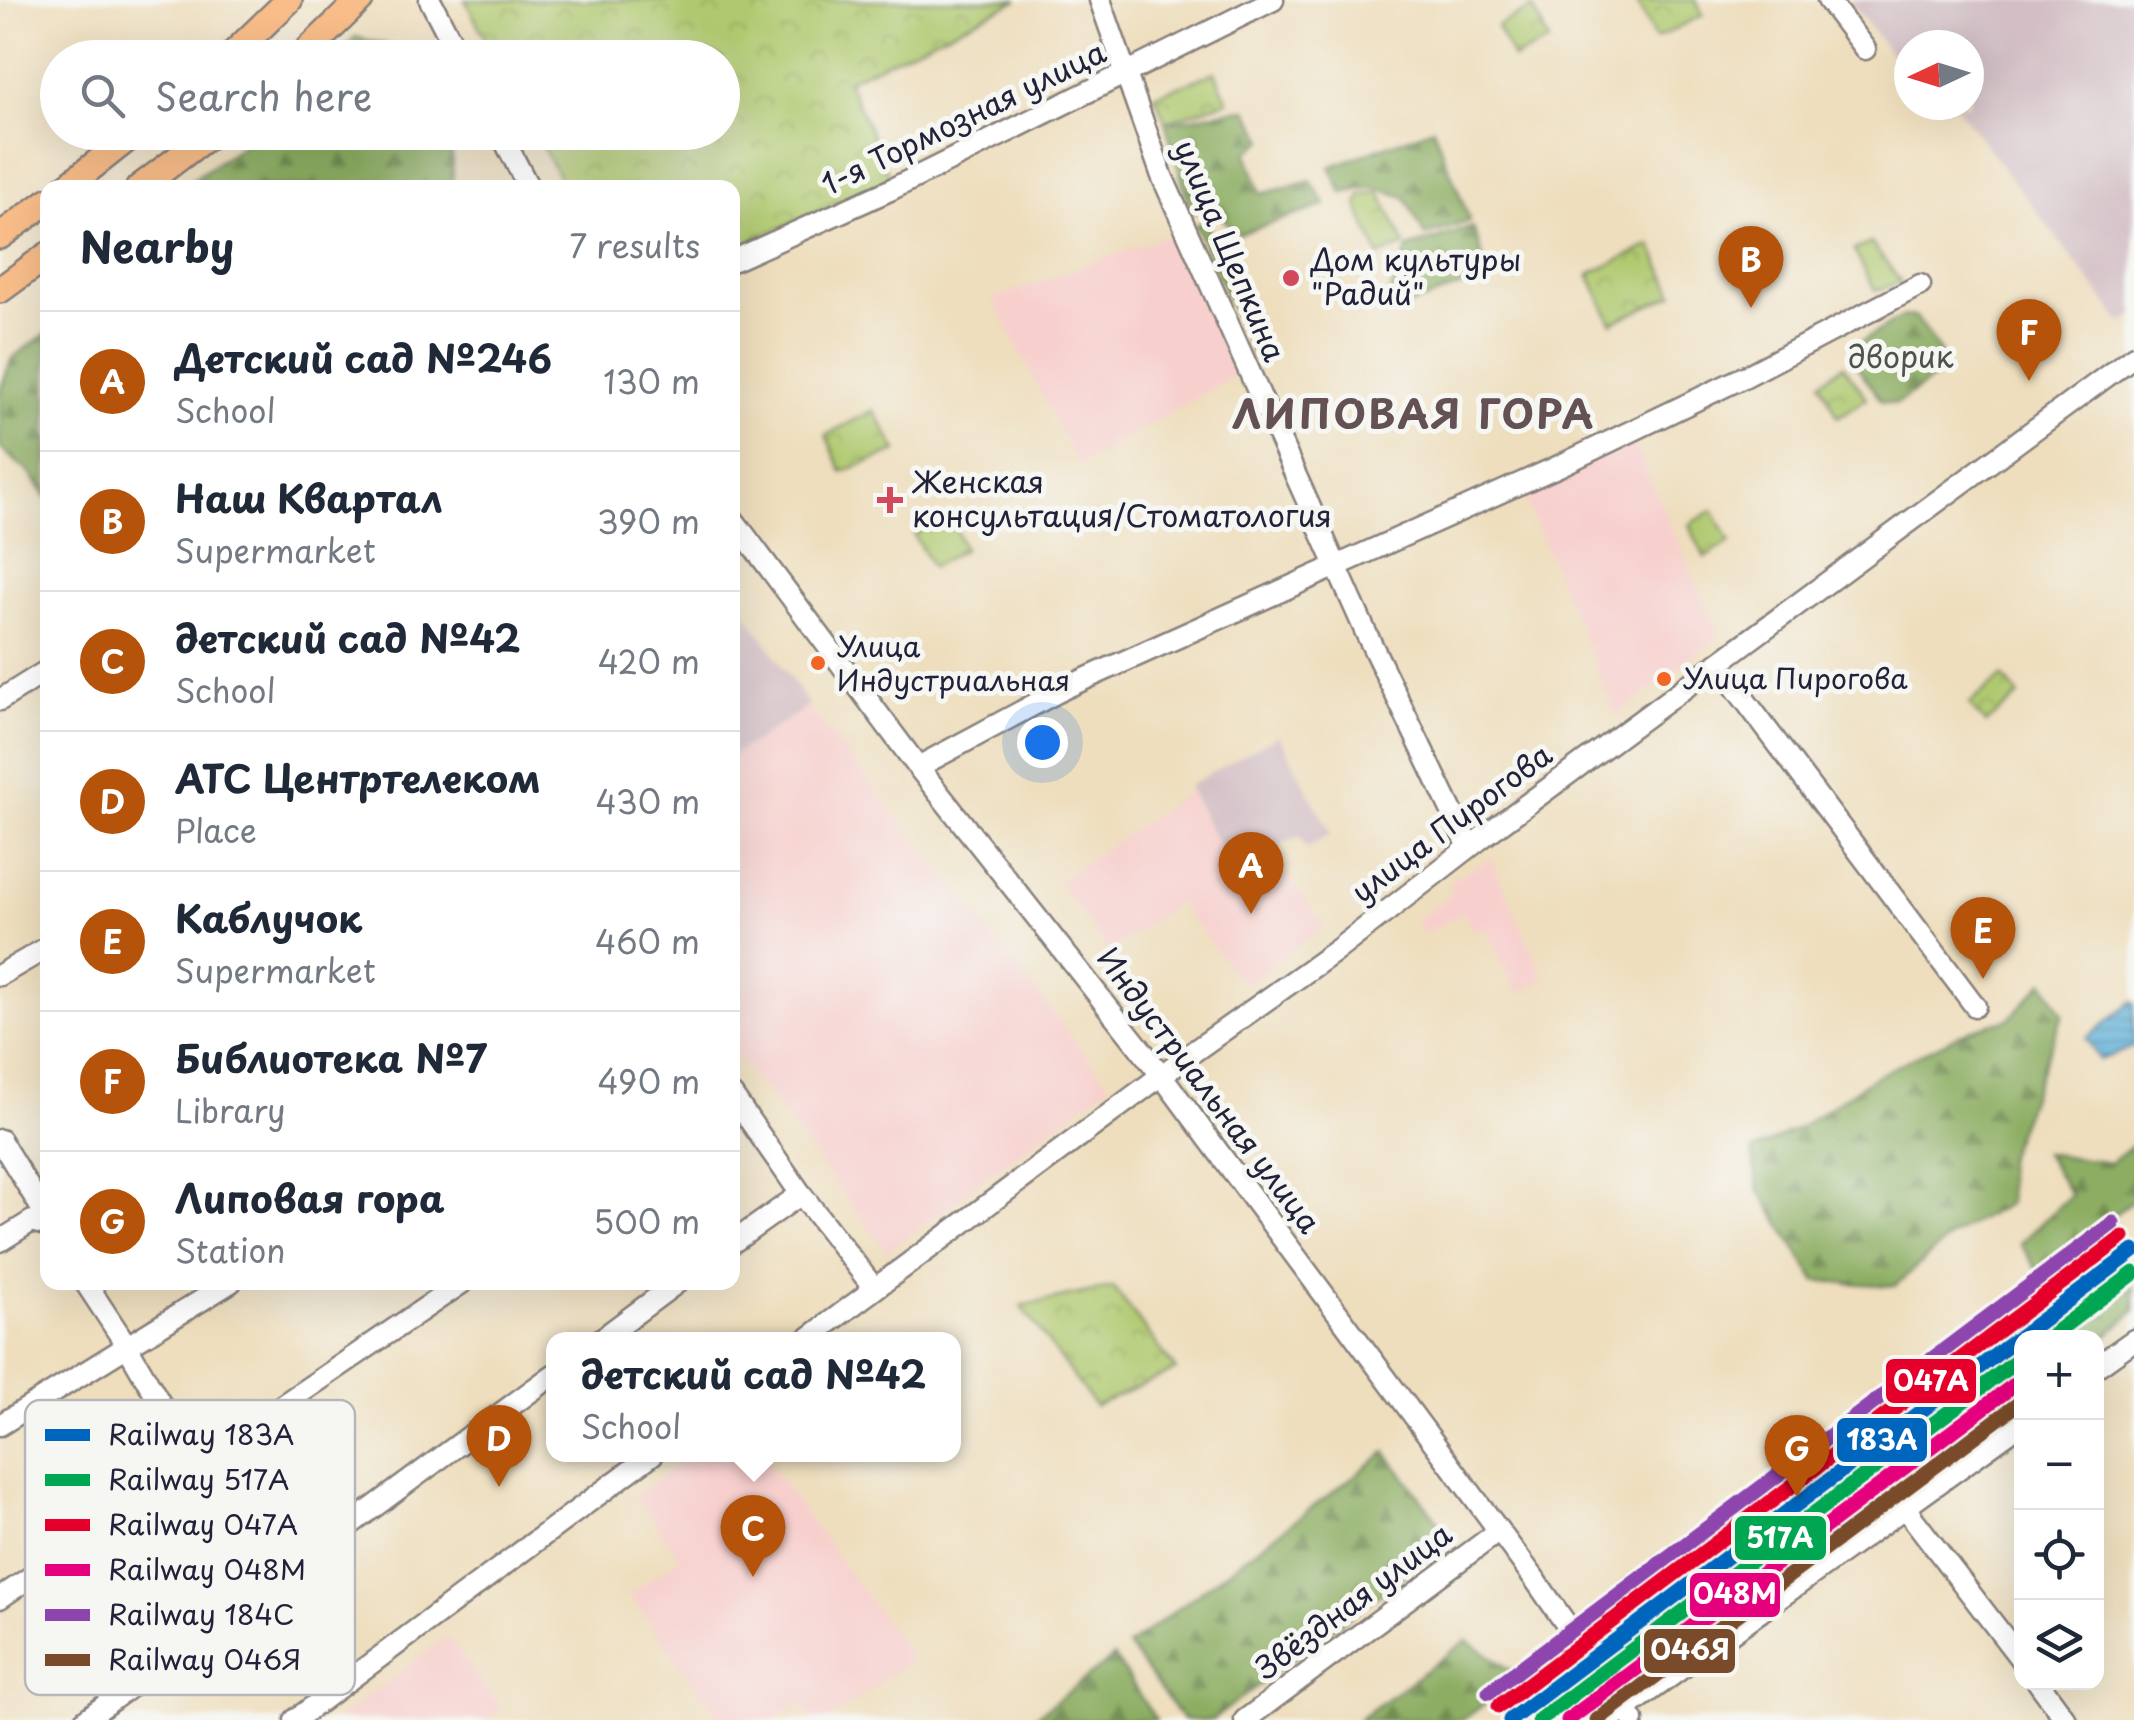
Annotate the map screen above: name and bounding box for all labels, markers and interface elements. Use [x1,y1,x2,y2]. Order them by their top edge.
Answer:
street label: 1-я Тормозная улица [813,28,1113,205]
north arrow [1894,30,1984,120]
search box [40,40,740,150]
text: Search here [155,67,372,124]
icon: search [75,68,130,123]
street label: улица Щепкина [1164,132,1298,368]
text: Nearby [80,214,234,277]
text: 7 results [569,221,700,269]
pin: B [1718,226,1784,308]
place label: Дом культуры "Радий" [1310,236,1521,315]
marker: Дом культуры "Радий" [1280,267,1302,289]
pin: F [1996,298,2062,381]
text: Детский сад №246 [175,329,552,386]
park label: дворик [1848,333,1954,378]
text: A [100,357,125,405]
text: 130 m [603,357,700,405]
district label: ЛИПОВАЯ ГОРА [1232,382,1596,443]
text: School [175,386,276,434]
place label: Женская консультация/Стоматология [912,458,1332,537]
text: Наш Квартал [175,469,443,526]
marker: Женская консультация/Стоматология [877,487,903,513]
text: B [102,497,123,545]
text: 390 m [597,497,700,545]
text: Supermarket [175,526,376,574]
text: детский сад №42 [175,609,521,666]
place label: Улица Индустриальная [837,624,1070,701]
text: C [100,637,125,685]
text: 420 m [598,637,700,685]
marker: Улица Индустриальная [808,653,828,673]
place label: Улица Пирогова [1683,656,1908,699]
text: School [175,666,276,714]
marker: Улица Пирогова [1654,669,1674,689]
your location [1017,717,1068,768]
street label: улица Пирогова [1341,731,1561,913]
text: АТС Центртелеком [175,749,541,806]
text: D [100,777,125,825]
text: 430 m [595,777,700,825]
text: Place [175,806,257,854]
pin: A [1218,832,1284,914]
text: Каблучок [175,889,362,946]
pin: E [1950,896,2016,979]
text: E [103,917,122,965]
text: 460 m [595,917,700,965]
street label: Индустриальная улица [1087,937,1333,1242]
text: Supermarket [175,946,376,994]
text: Библиотека №7 [175,1029,487,1086]
text: F [103,1057,122,1105]
text: 490 m [597,1057,700,1105]
text: Library [175,1086,286,1134]
text: Липовая гора [175,1169,445,1226]
text: G [99,1197,126,1245]
text: 500 m [594,1197,700,1245]
text: Station [175,1226,286,1274]
map controls [2014,1330,2104,1690]
button: + [2014,1330,2104,1420]
popup [546,1332,961,1462]
text: детский сад №42 [581,1345,926,1402]
line badge: 047А [1884,1357,1978,1405]
text: 047А [1893,1358,1969,1401]
legend [25,1400,355,1695]
text: School [581,1402,681,1450]
pin: D [466,1404,532,1487]
text: Railway 183А [108,1412,295,1455]
pin: G [1764,1414,1830,1497]
line badge: 183А [1835,1416,1929,1464]
text: 183А [1846,1417,1918,1460]
button: − [2014,1420,2104,1510]
text: Railway 517А [108,1457,289,1500]
pin: C [720,1494,786,1577]
text: Railway 047А [108,1502,298,1545]
button: locate [2014,1510,2104,1600]
street label: Звёздная улица [1245,1511,1460,1689]
line badge: 517А [1733,1514,1828,1562]
text: 517А [1746,1515,1814,1558]
text: Railway 048М [108,1547,306,1590]
line badge: 048М [1688,1571,1782,1619]
text: 048М [1693,1571,1777,1614]
text: Railway 184С [108,1592,294,1635]
button: layers [2014,1600,2104,1690]
line badge: 046Я [1642,1627,1737,1675]
text: 046Я [1650,1627,1730,1670]
text: Railway 046Я [108,1637,301,1680]

